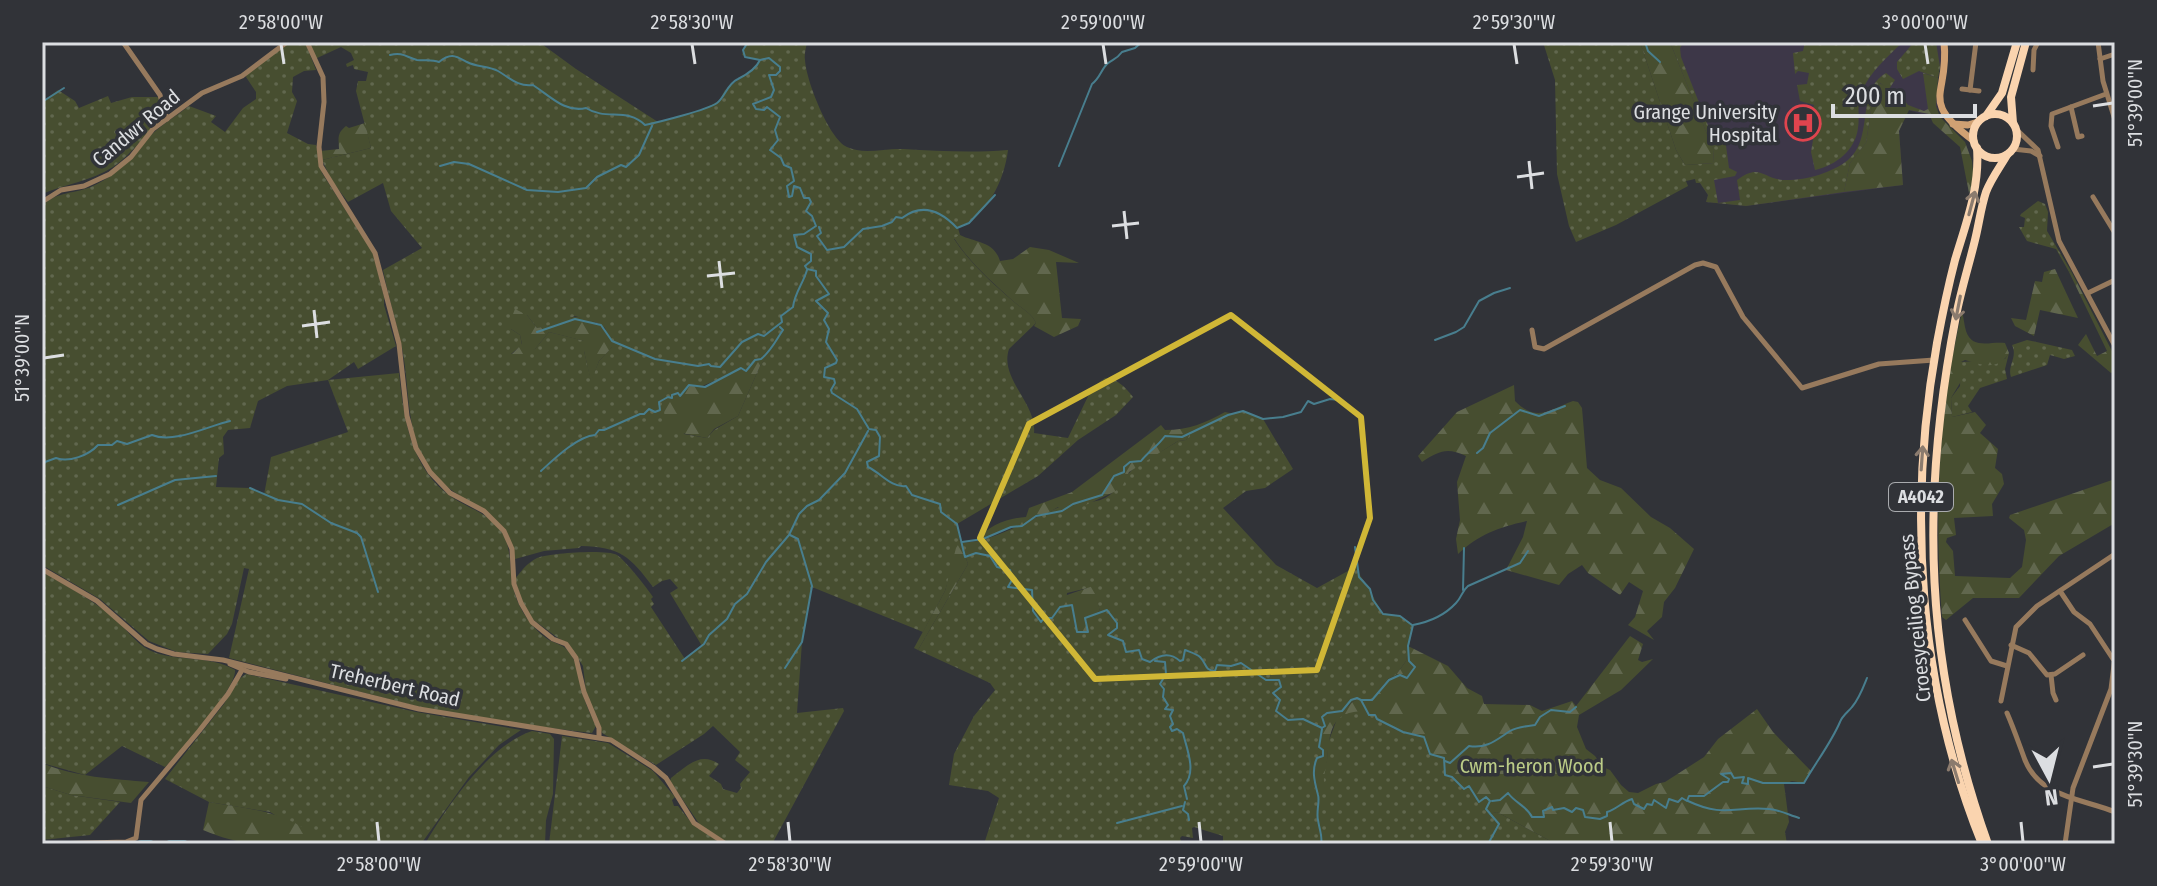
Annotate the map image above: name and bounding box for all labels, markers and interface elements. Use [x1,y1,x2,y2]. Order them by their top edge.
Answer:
text: 2°58'00"W [239,10,323,34]
text: 2°58'30"W [651,10,733,34]
text: 2°59'00"W [1061,10,1145,34]
text: 2°59'30"W [1473,10,1555,34]
text: 3°00'00"W [1882,10,1968,34]
text: 51°39'00"N [2123,59,2147,147]
scale bar [1833,68,1975,118]
text: 200 m [1845,82,1905,110]
street label: Candwr Road [87,84,185,172]
place label: Grange University Hospital [1633,100,1777,147]
hospital icon: Grange University Hospital [1784,104,1822,142]
one-way arrow [1965,191,1980,217]
one-way arrow [1950,295,1965,320]
text: 51°39'00"N [10,314,34,402]
one-way arrow [1915,445,1930,472]
road number: A4042 [1889,483,1953,511]
street label: Croesyceiliog Bypass [1894,533,1936,703]
street label: Treherbert Road [328,658,462,712]
text: 51°39'30"N [2123,721,2147,807]
north arrow [2009,738,2089,818]
park label: Cwm-heron Wood [1460,754,1604,778]
one-way arrow [1947,758,1962,783]
text: N [2043,783,2060,812]
text: 2°58'00"W [337,852,421,876]
text: 2°58'30"W [749,852,831,876]
text: 2°59'00"W [1159,852,1243,876]
text: 2°59'30"W [1571,852,1653,876]
text: 3°00'00"W [1980,852,2066,876]

